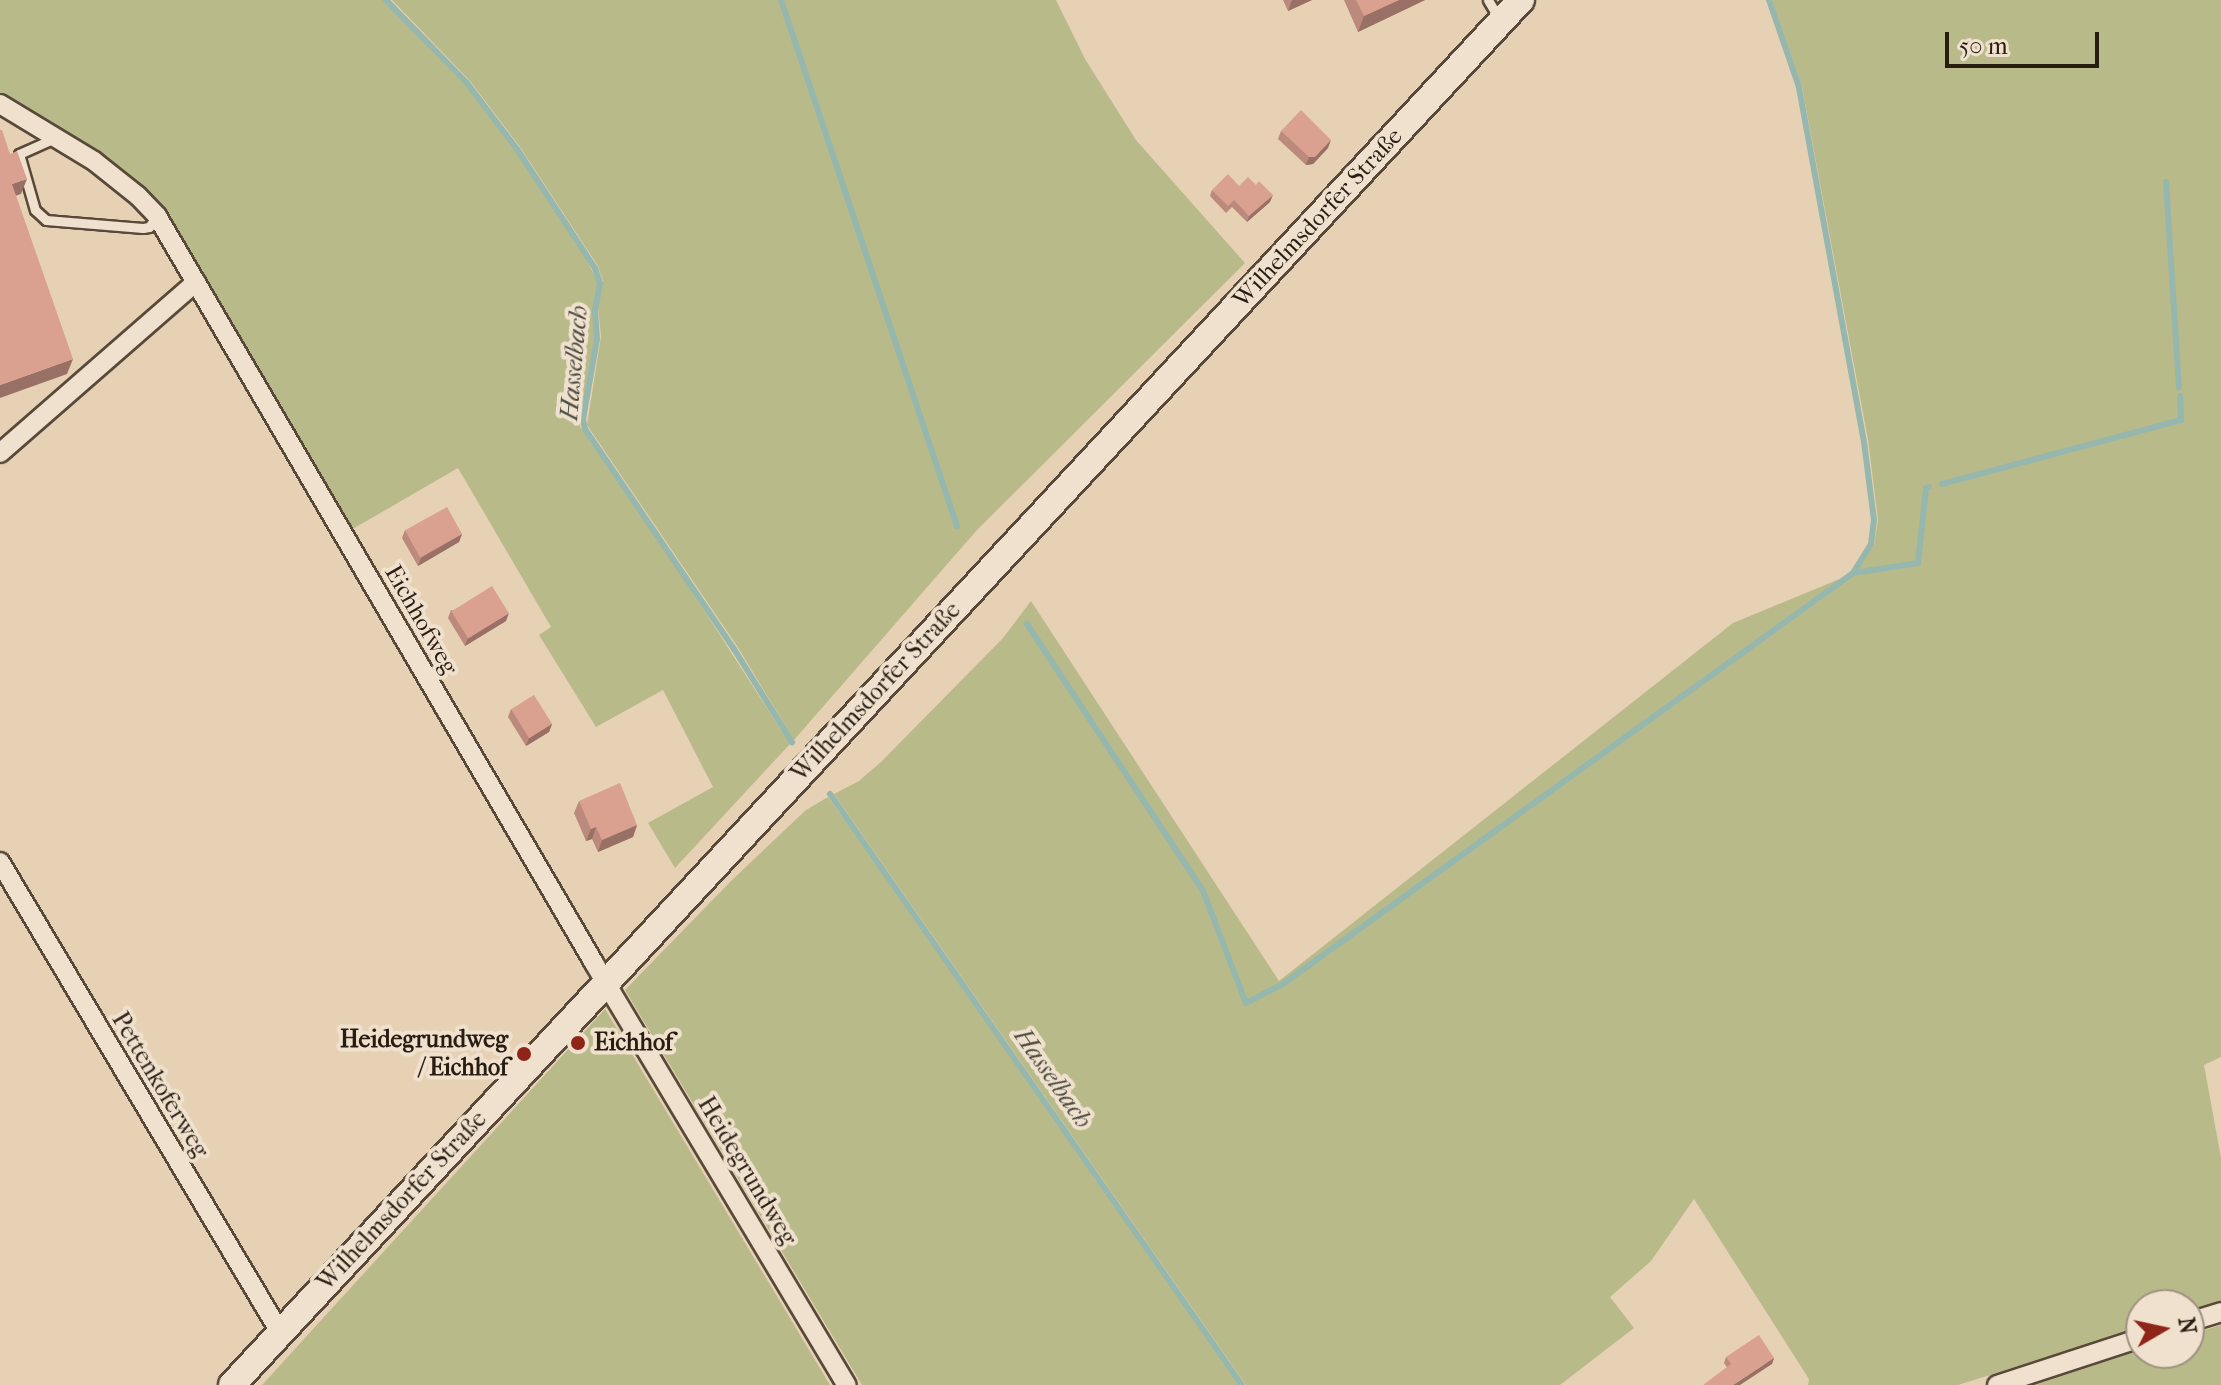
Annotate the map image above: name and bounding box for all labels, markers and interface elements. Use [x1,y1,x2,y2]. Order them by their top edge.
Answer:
scale bar [1949,16,2103,66]
text: 50 m [1959,32,2008,60]
street label: Wilhelmsdorfer Straße [1227,122,1409,314]
water label: Hasselbach [553,304,595,422]
street label: Eichhofweg [378,560,464,680]
street label: Wilhelmsdorfer Straße [785,596,967,788]
street label: Pettenkoferweg [105,1007,215,1163]
water label: Hasselbach [1007,1022,1099,1134]
place label: Heidegrundweg / Eichhof [340,1026,508,1082]
place label: Eichhof [594,1029,673,1057]
marker: Eichhof [569,1034,587,1052]
marker: Heidegrundweg / Eichhof [515,1045,533,1063]
street label: Heidegrundweg [691,1092,803,1250]
street label: Wilhelmsdorfer Straße [311,1105,493,1297]
north arrow [2125,1289,2205,1369]
text: N [2173,1315,2201,1336]

